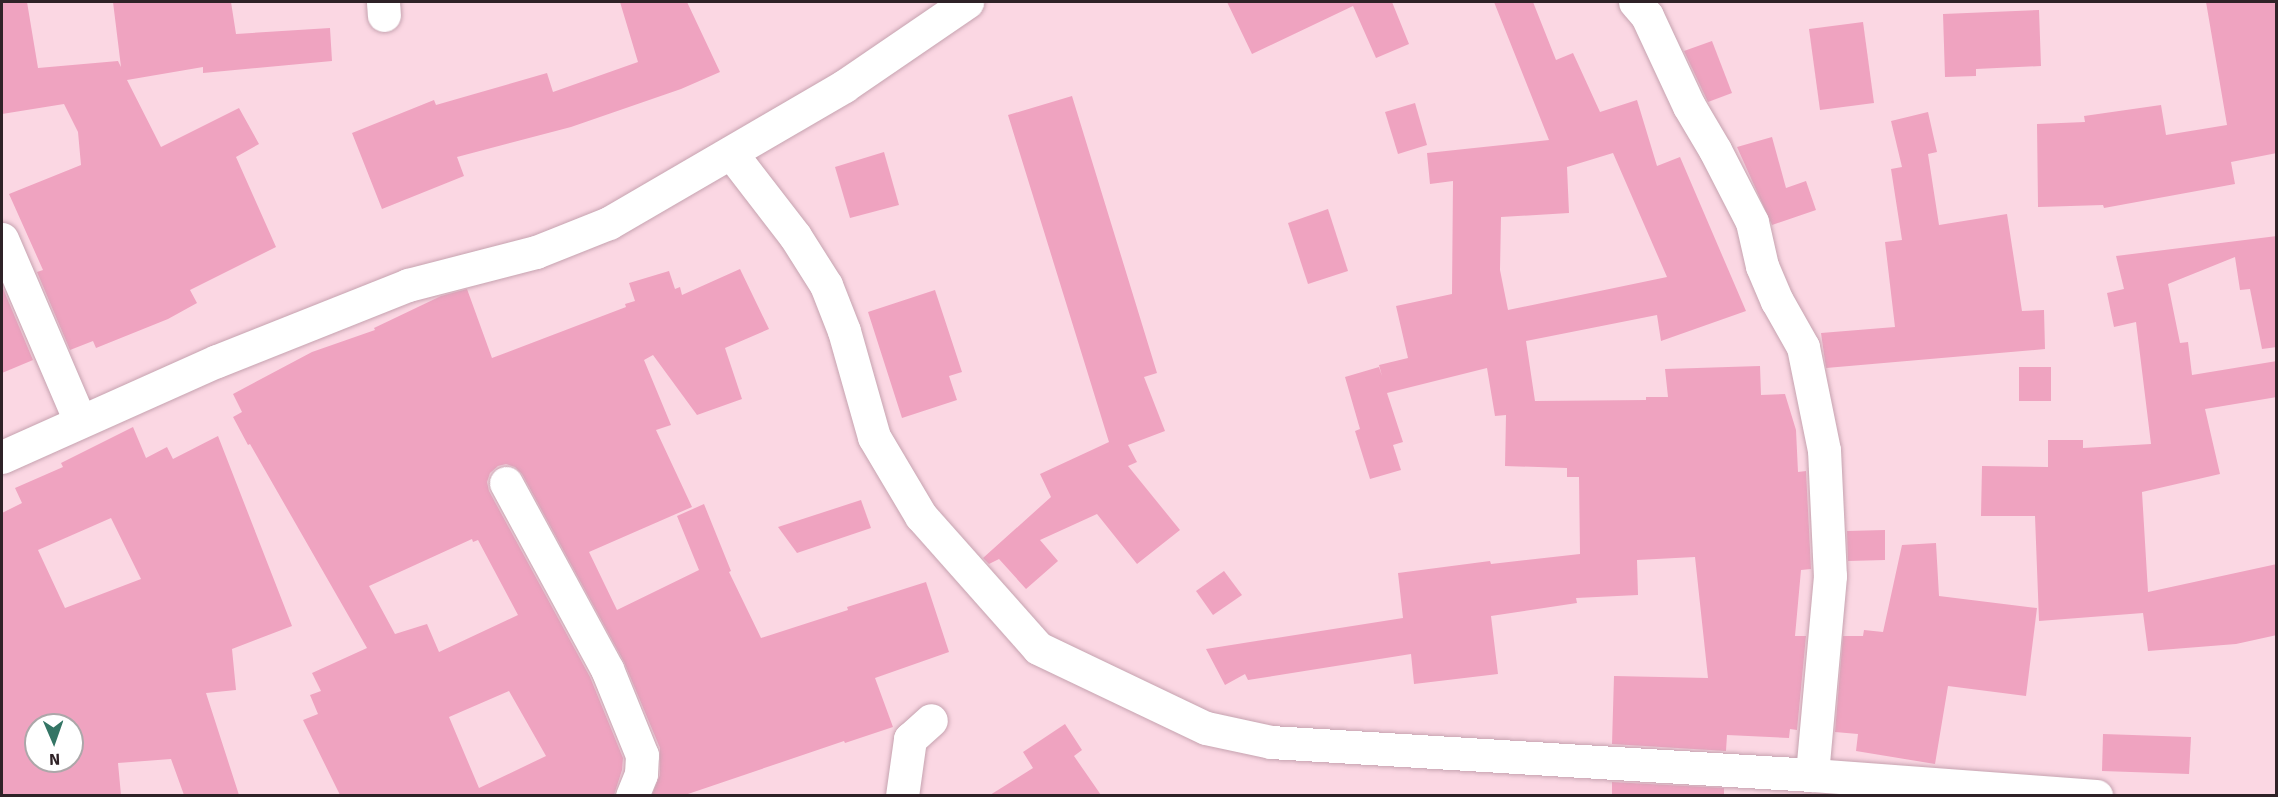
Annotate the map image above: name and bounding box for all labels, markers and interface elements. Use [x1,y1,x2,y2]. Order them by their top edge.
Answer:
north arrow [24,713,84,773]
text: N [49,749,60,769]

